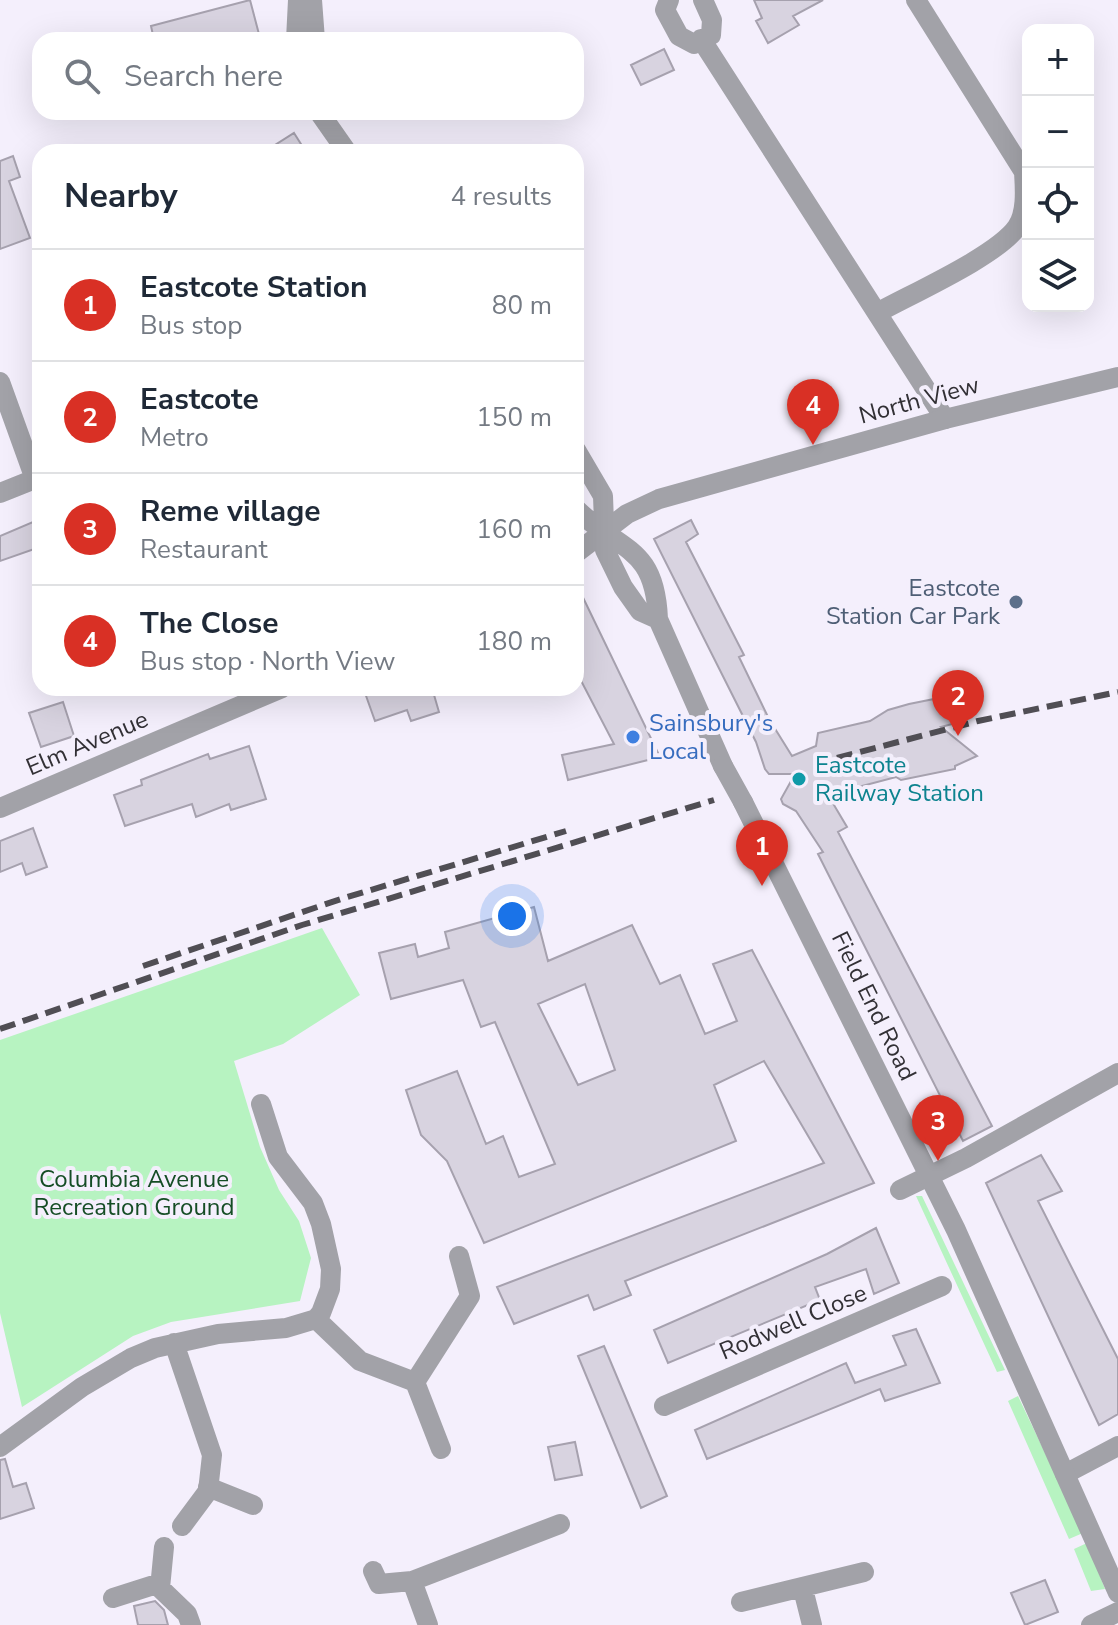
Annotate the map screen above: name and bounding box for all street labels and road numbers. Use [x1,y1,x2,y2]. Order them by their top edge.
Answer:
street label: North View [855,369,983,431]
street label: Elm Avenue [21,703,153,783]
street label: Field End Road [824,926,924,1086]
street label: Rodwell Close [714,1277,872,1367]

